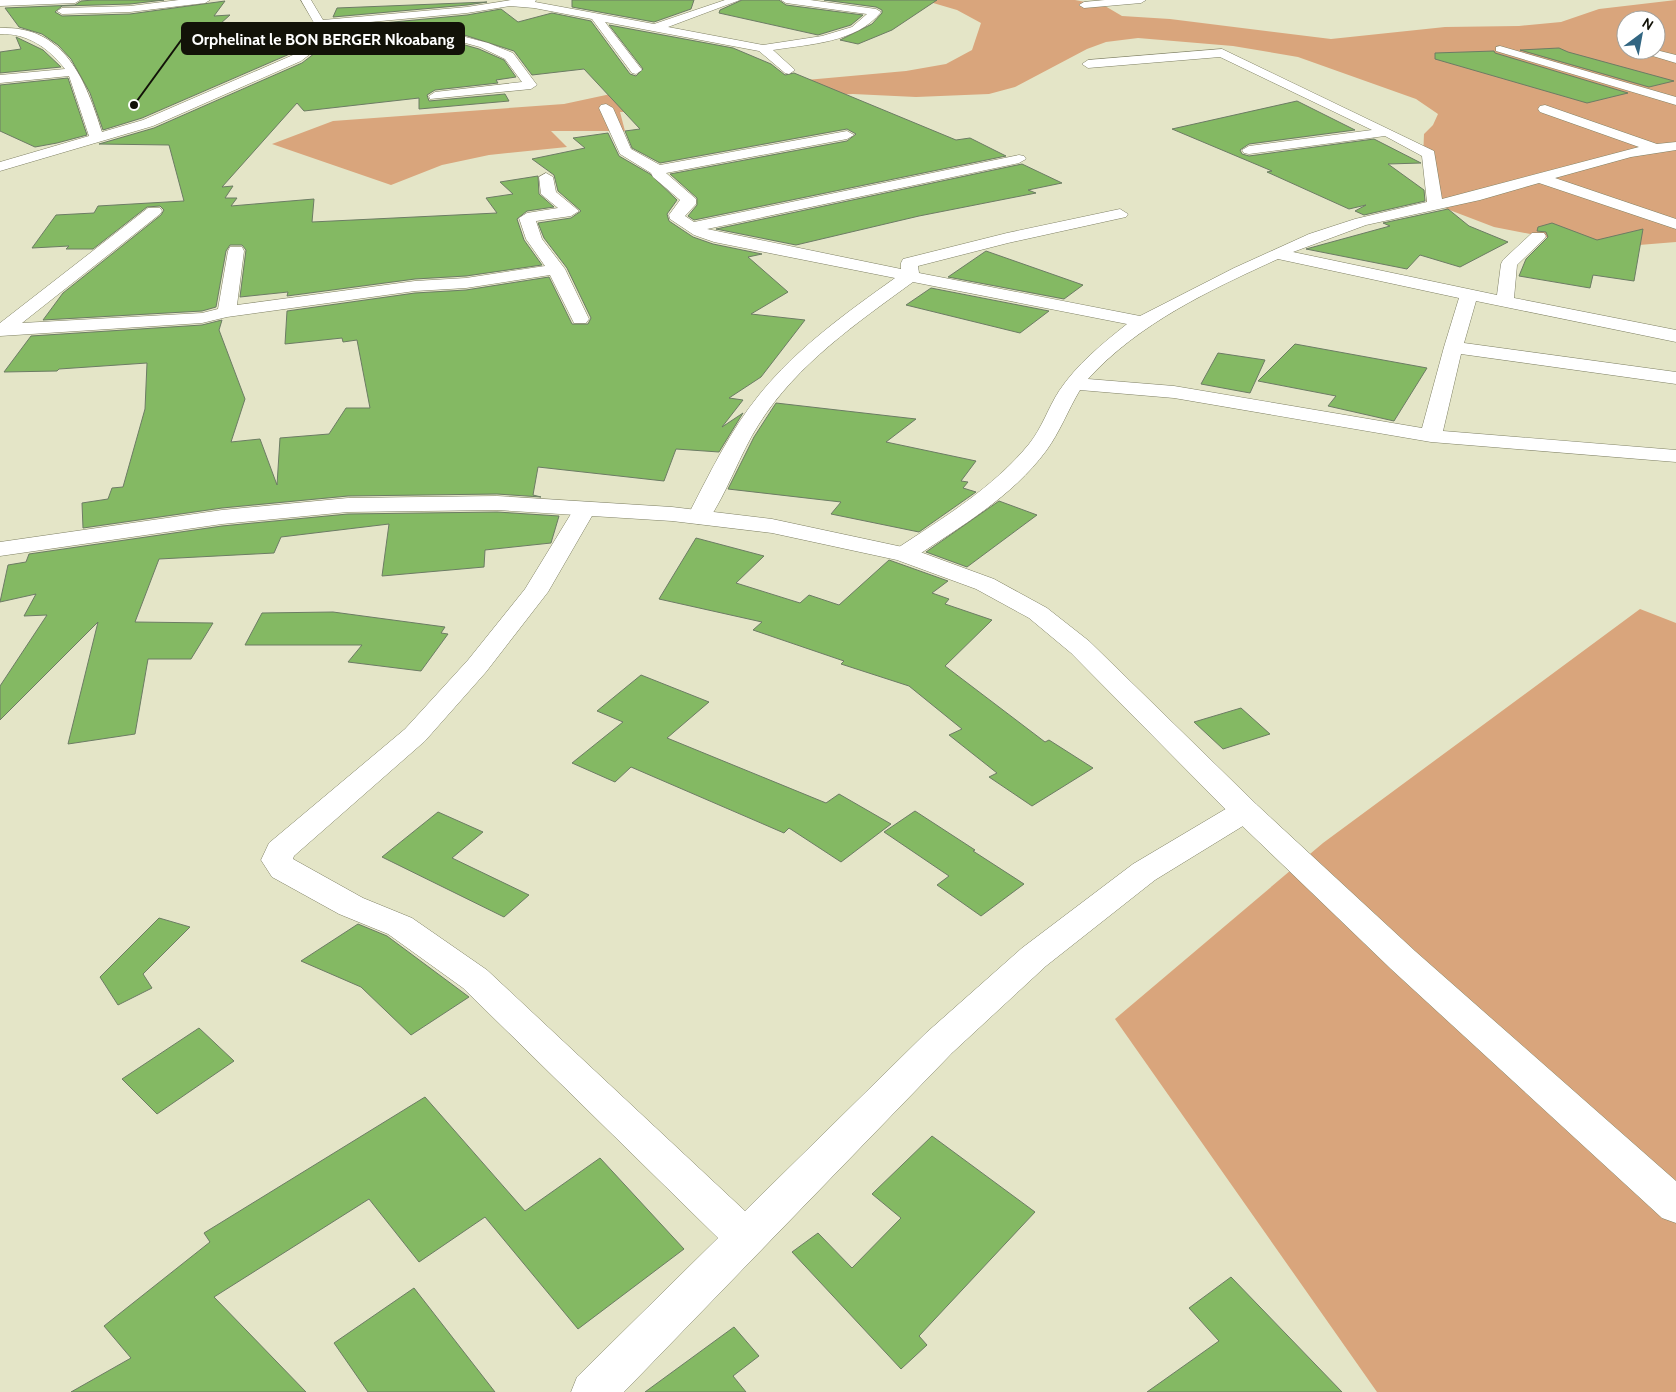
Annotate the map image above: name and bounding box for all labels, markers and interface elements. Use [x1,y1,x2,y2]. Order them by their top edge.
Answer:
north arrow [1616,10,1666,60]
text: N [1639,14,1657,34]
callout: Orphelinat le BON BERGER Nkoabang [182,23,464,54]
text: Orphelinat le BON BERGER Nkoabang [192,30,454,49]

